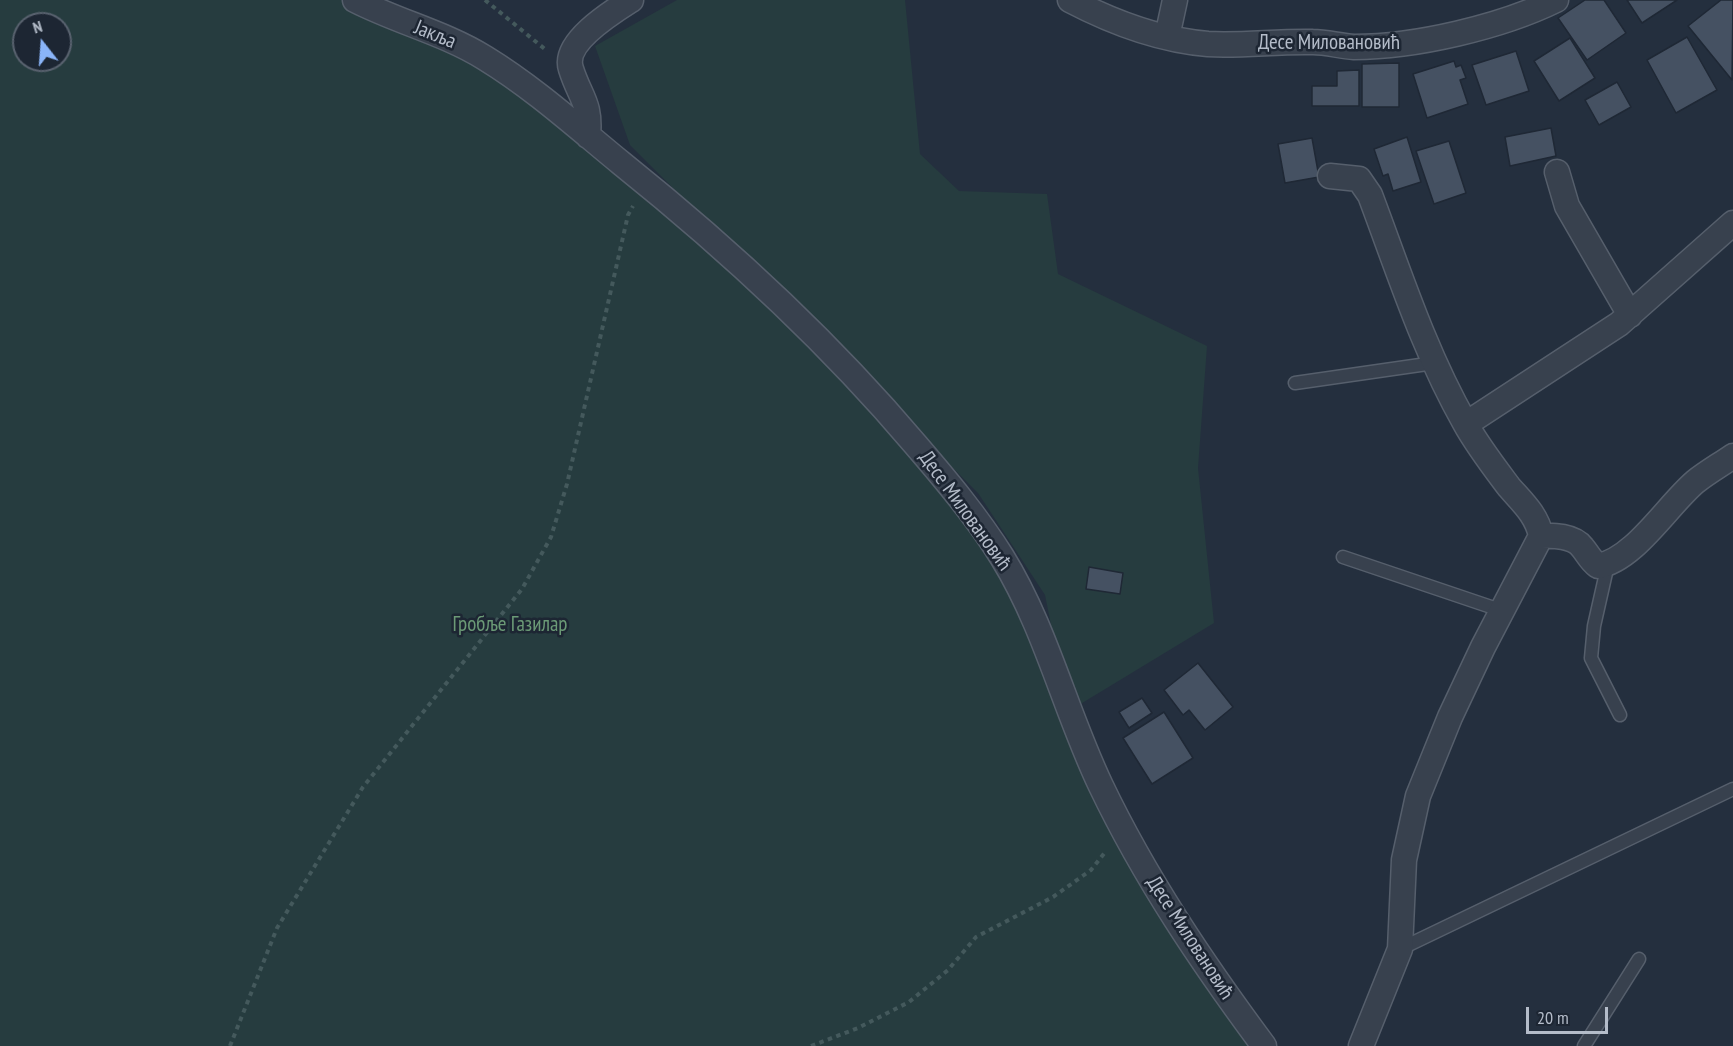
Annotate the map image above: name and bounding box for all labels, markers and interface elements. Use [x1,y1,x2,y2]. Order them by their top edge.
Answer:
north arrow [12,12,72,72]
street label: Јакља [410,15,460,55]
text: N [30,16,44,38]
street label: Десе Миловановић [1258,30,1400,56]
street label: Десе Миловановић [913,446,1017,576]
park label: Гробље Газилар [453,612,567,638]
street label: Десе Миловановић [1141,872,1239,1004]
scale bar [1529,995,1612,1033]
text: 20 m [1537,1006,1569,1029]

